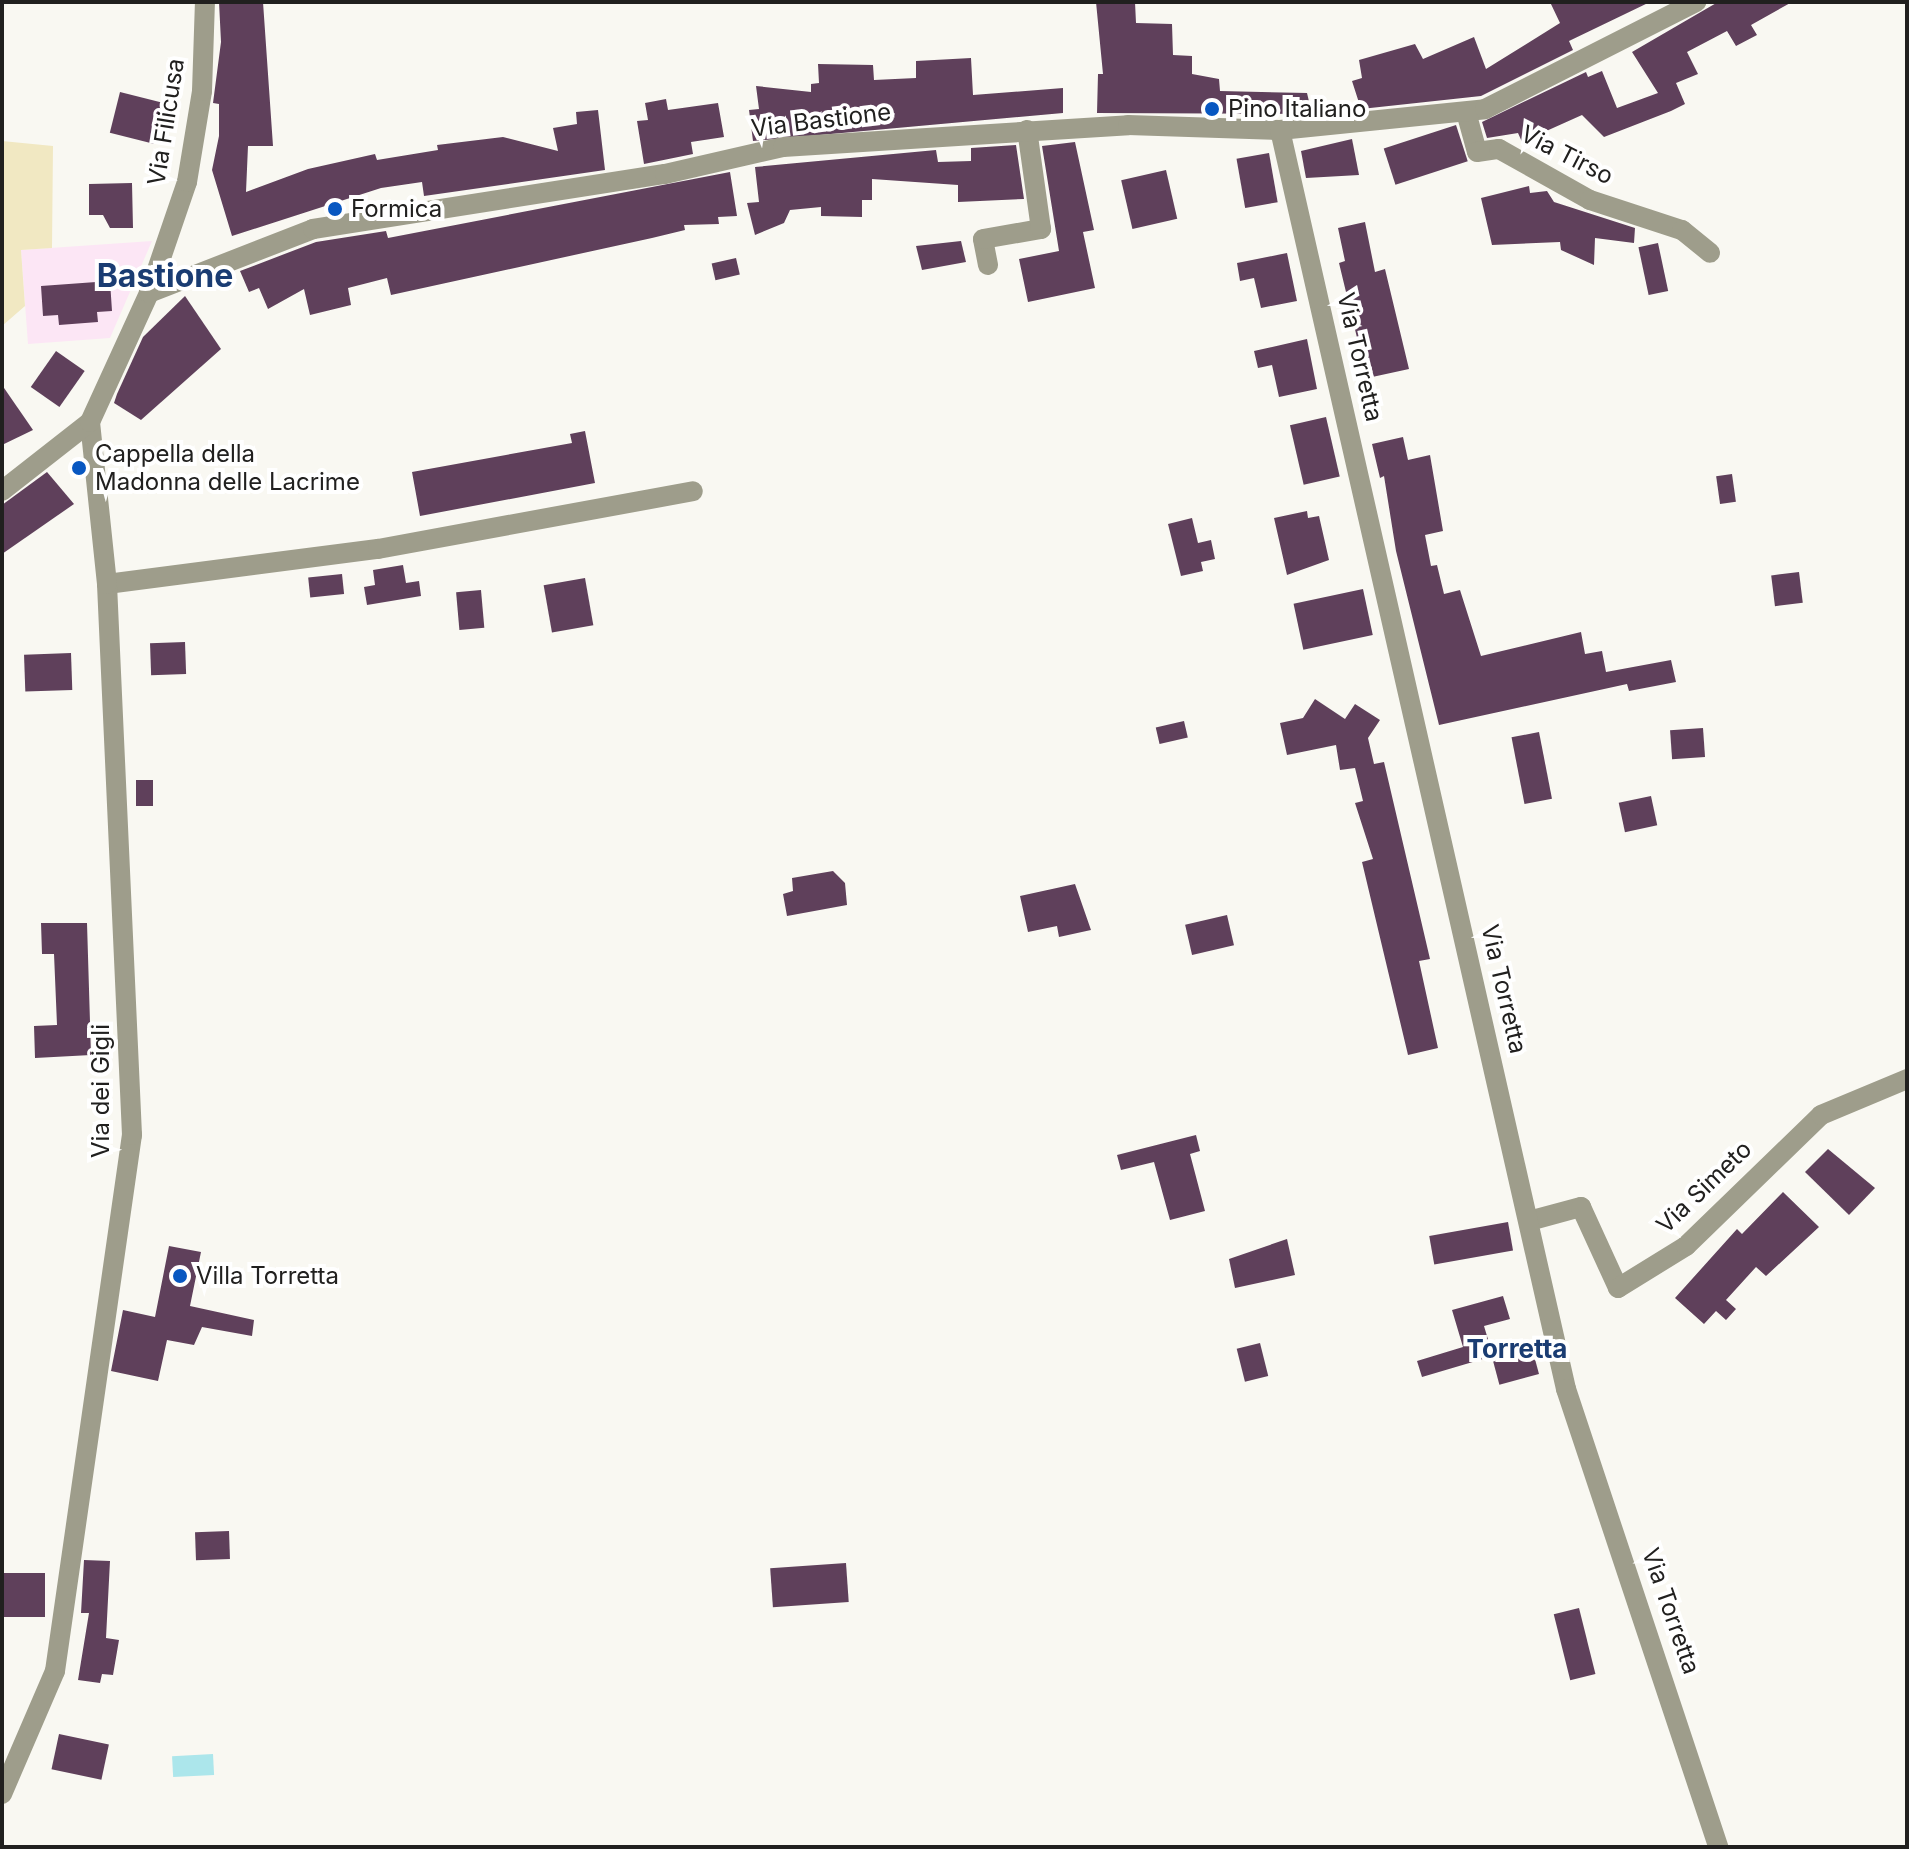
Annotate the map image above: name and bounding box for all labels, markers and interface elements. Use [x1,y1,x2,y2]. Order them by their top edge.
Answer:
street label: Via Filicusa [142,56,190,188]
place label: Pino Italiano [1228,95,1366,123]
street label: Via Bastione [749,97,893,143]
marker: Pino Italiano [1203,100,1221,118]
street label: Via Tirso [1516,119,1618,191]
place label: Formica [351,195,442,223]
marker: Formica [326,200,344,218]
district label: Bastione [97,257,233,295]
street label: Via Torretta [1331,290,1389,424]
place label: Cappella della Madonna delle Lacrime [95,440,360,496]
marker: Cappella della Madonna delle Lacrime [70,459,88,477]
street label: Via Torretta [1475,922,1533,1056]
street label: Via dei Gigli [87,1024,115,1158]
street label: Via Simeto [1651,1135,1757,1239]
place label: Villa Torretta [196,1262,339,1290]
marker: Villa Torretta [171,1267,189,1285]
district label: Torretta [1467,1333,1567,1365]
street label: Via Torretta [1636,1544,1706,1678]

